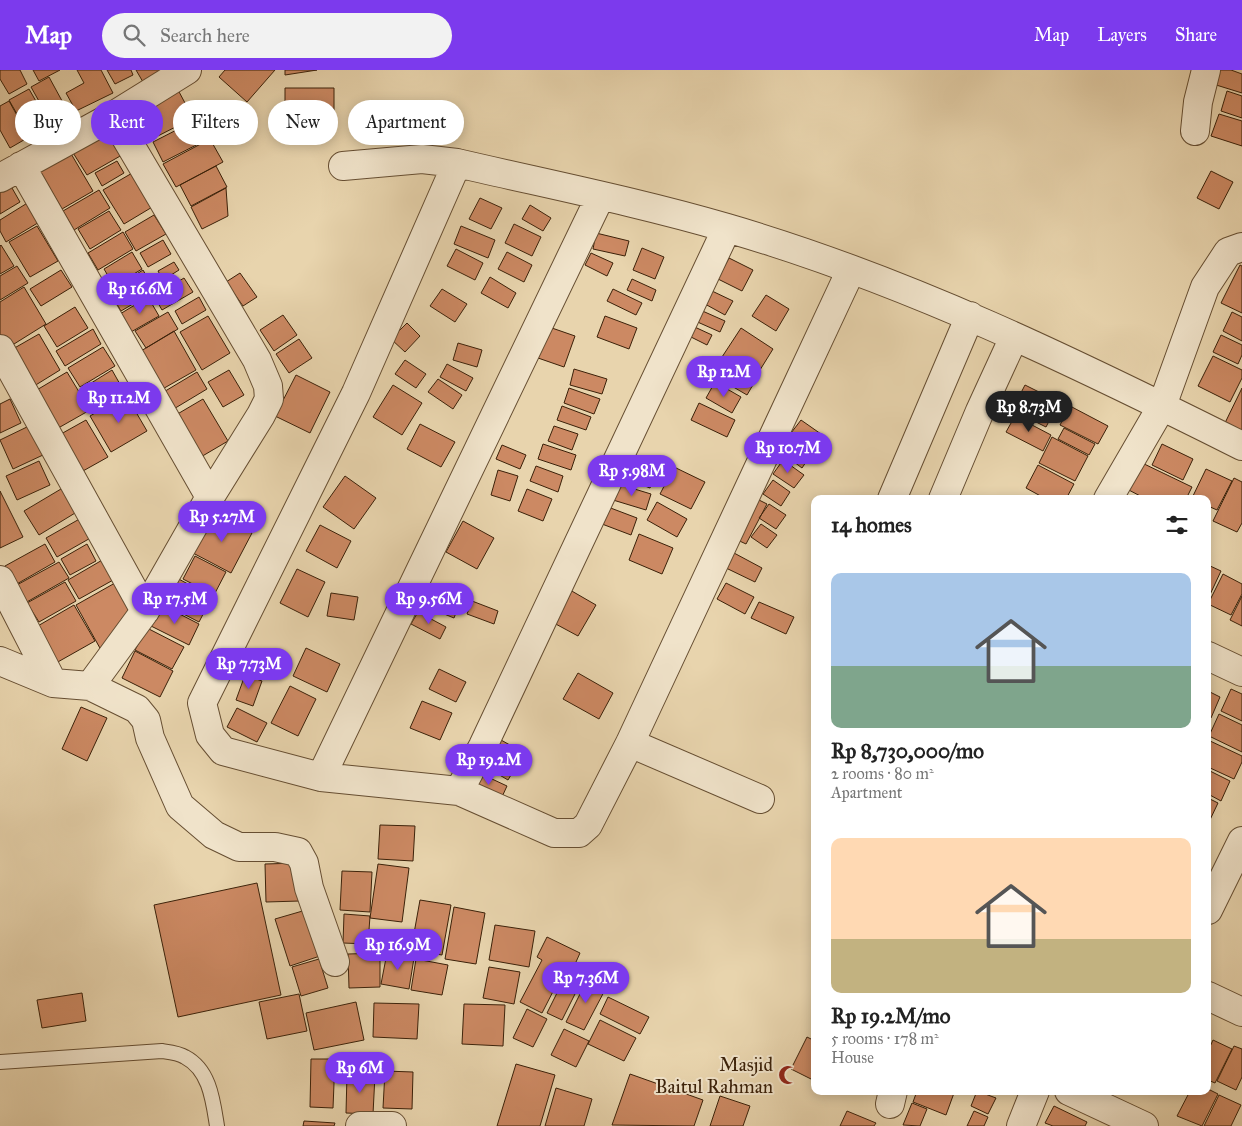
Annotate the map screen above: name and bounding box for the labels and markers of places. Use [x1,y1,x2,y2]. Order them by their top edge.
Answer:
pin: Rp 16.6M [88,272,192,315]
pin: Rp 12M [683,356,765,398]
pin: Rp 11.2M [67,382,171,424]
pin: Rp 8.73M [977,390,1081,433]
pin: Rp 10.7M [736,432,840,474]
pin: Rp 5.98M [580,454,684,497]
pin: Rp 5.27M [170,500,274,543]
pin: Rp 17.5M [123,582,227,625]
pin: Rp 9.56M [377,582,481,625]
pin: Rp 7.73M [197,648,301,690]
pin: Rp 19.2M [437,744,541,786]
pin: Rp 16.9M [346,928,450,971]
pin: Rp 7.36M [534,962,638,1004]
pin: Rp 6M [325,1052,395,1094]
place label: Masjid Baitul Rahman [655,1053,773,1098]
mosque icon: Masjid Baitul Rahman [777,1064,799,1086]

